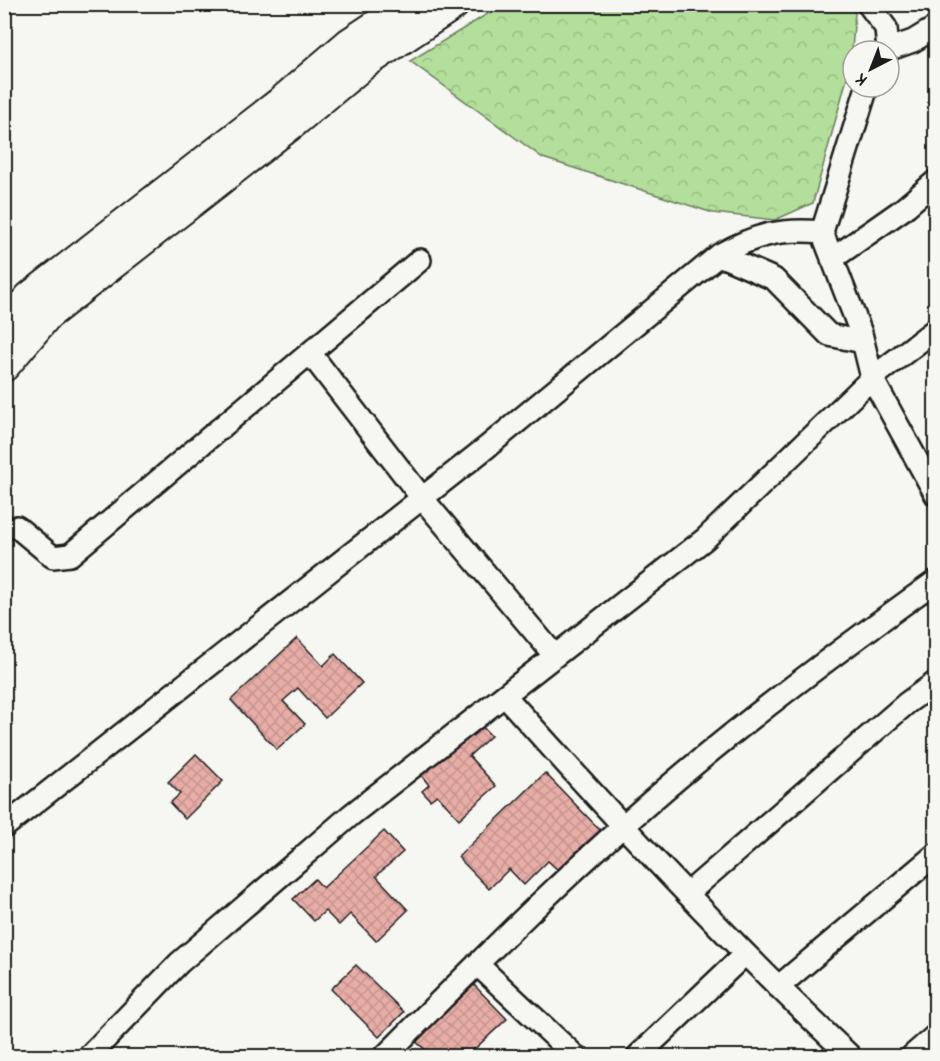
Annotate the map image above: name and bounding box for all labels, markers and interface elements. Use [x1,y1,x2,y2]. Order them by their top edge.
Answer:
north arrow [841,39,901,99]
text: K [850,69,871,91]

